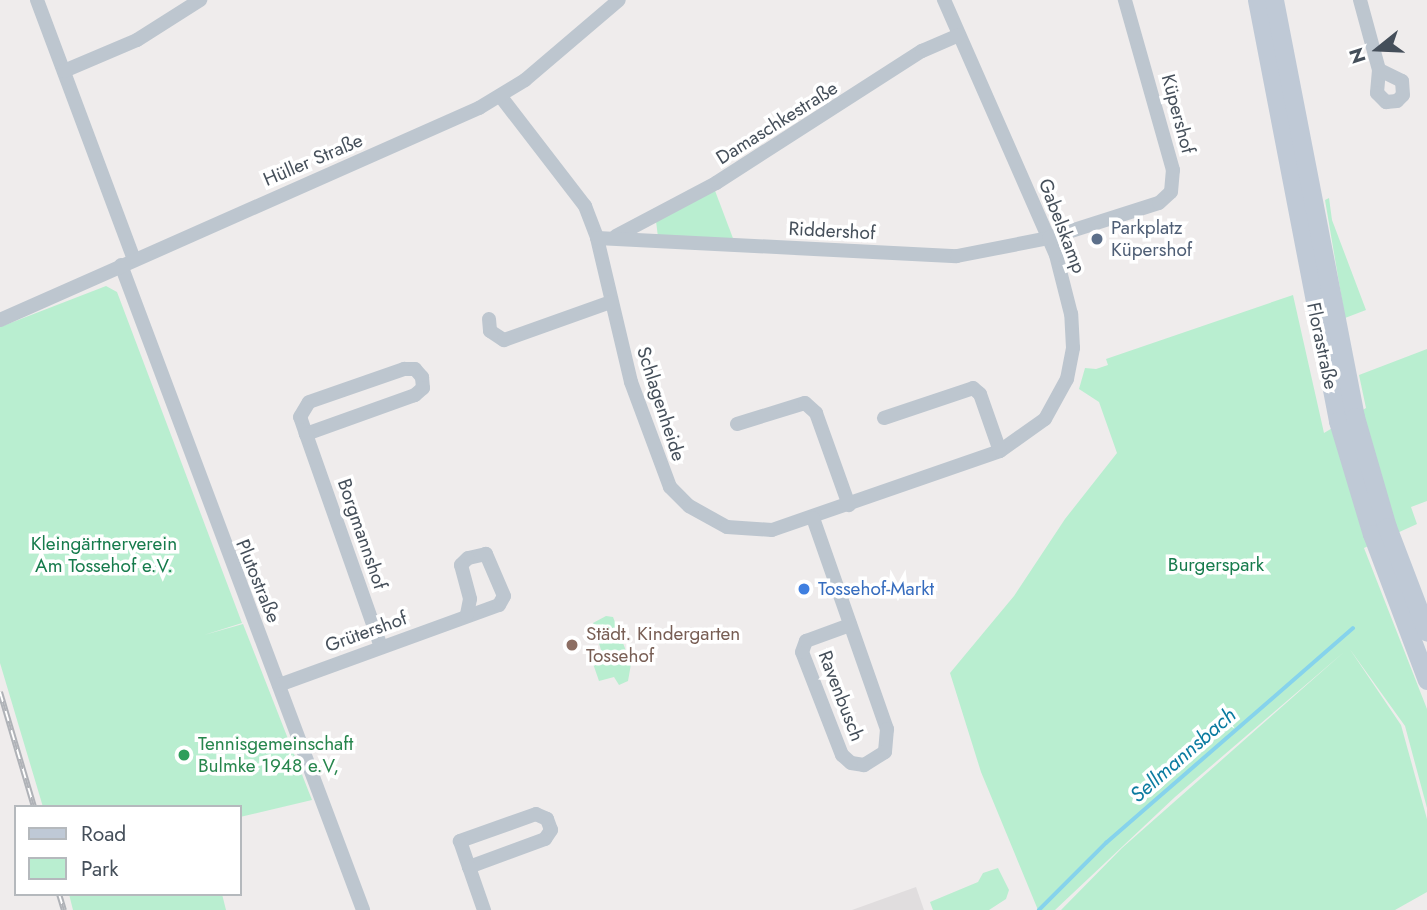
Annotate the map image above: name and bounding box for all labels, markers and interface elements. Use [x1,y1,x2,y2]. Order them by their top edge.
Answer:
north arrow [1343,14,1413,84]
text: N [1342,44,1373,67]
street label: Küpershof [1156,72,1200,156]
street label: Damaschkestraße [712,77,842,169]
street label: Hüller Straße [260,129,366,191]
street label: Gabelskamp [1034,175,1090,277]
street label: Riddershof [788,217,876,245]
place label: Parkplatz Küpershof [1111,217,1192,261]
marker: Parkplatz Küpershof [1089,231,1105,247]
street label: Florastraße [1302,300,1342,392]
street label: Schlagenheide [632,344,690,464]
street label: Borgmannshof [332,476,392,592]
park label: Kleingärtnerverein Am Tossehof e.V. [31,533,177,577]
street label: Plutostraße [231,536,285,626]
park label: Burgerspark [1168,554,1264,576]
place label: Tossehof-Markt [818,578,934,600]
marker: Tossehof-Markt [796,581,812,597]
street label: Grütershof [322,607,410,657]
place label: Städt. Kindergarten Tossehof [586,623,740,667]
marker: Städt. Kindergarten Tossehof [564,637,580,653]
street label: Ravenbusch [813,648,869,744]
water label: Sellmannsbach [1125,702,1241,808]
place label: Tennisgemeinschaft Bulmke 1948 e.V, [198,733,353,777]
marker: Tennisgemeinschaft Bulmke 1948 e.V, [176,747,192,763]
legend [14,805,242,896]
text: Road [81,819,126,849]
text: Park [81,854,118,884]

